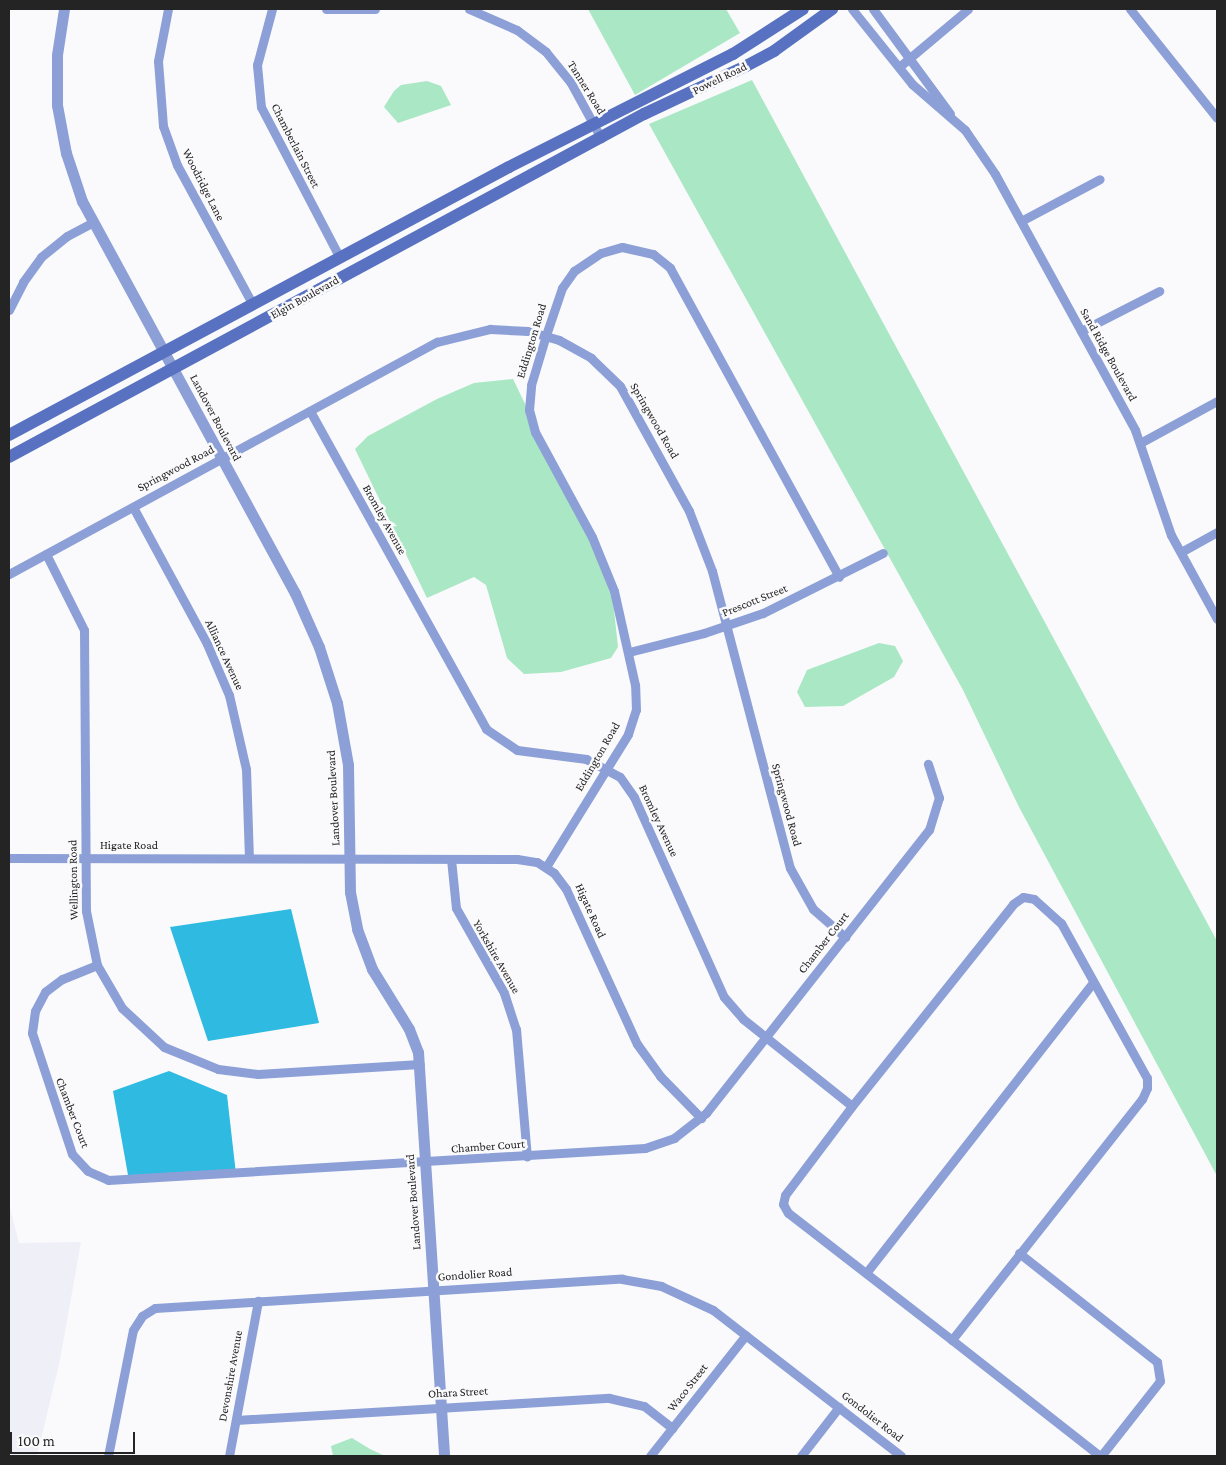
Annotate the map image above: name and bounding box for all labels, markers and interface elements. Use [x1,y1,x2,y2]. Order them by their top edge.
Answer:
street label: Tanner Road [564,58,608,118]
street label: Powell Road [691,60,749,98]
street label: Chamberlain Street [267,101,323,191]
street label: Woodridge Lane [179,147,227,223]
street label: Elgin Boulevard [268,273,342,323]
street label: Eddington Road [514,302,550,380]
street label: Sand Ridge Boulevard [1076,306,1140,404]
street label: Landover Boulevard [186,372,244,464]
street label: Springwood Road [626,381,682,461]
street label: Springwood Road [135,443,217,495]
street label: Bromley Avenue [359,483,409,557]
street label: Prescott Street [720,581,790,621]
street label: Alliance Avenue [201,617,247,693]
street label: Eddington Road [572,720,624,794]
street label: Landover Boulevard [324,750,344,846]
street label: Springwood Road [768,762,804,848]
street label: Bromley Avenue [635,783,681,859]
street label: Higate Road [100,839,158,853]
street label: Wellington Road [66,840,82,920]
street label: Higate Road [572,882,608,940]
street label: Chamber Court [795,909,853,977]
street label: Yorkshire Avenue [469,918,523,996]
street label: Chamber Court [52,1076,92,1150]
street label: Chamber Court [450,1137,526,1157]
street label: Landover Boulevard [403,1154,425,1250]
street label: Gondolier Road [437,1265,513,1285]
street label: Devonshire Avenue [216,1329,246,1423]
street label: Waco Street [665,1361,711,1415]
street label: Ohara Street [428,1384,488,1402]
street label: Gondolier Road [838,1388,906,1446]
scale bar [12,1422,138,1454]
text: 100 m [18,1433,55,1449]

